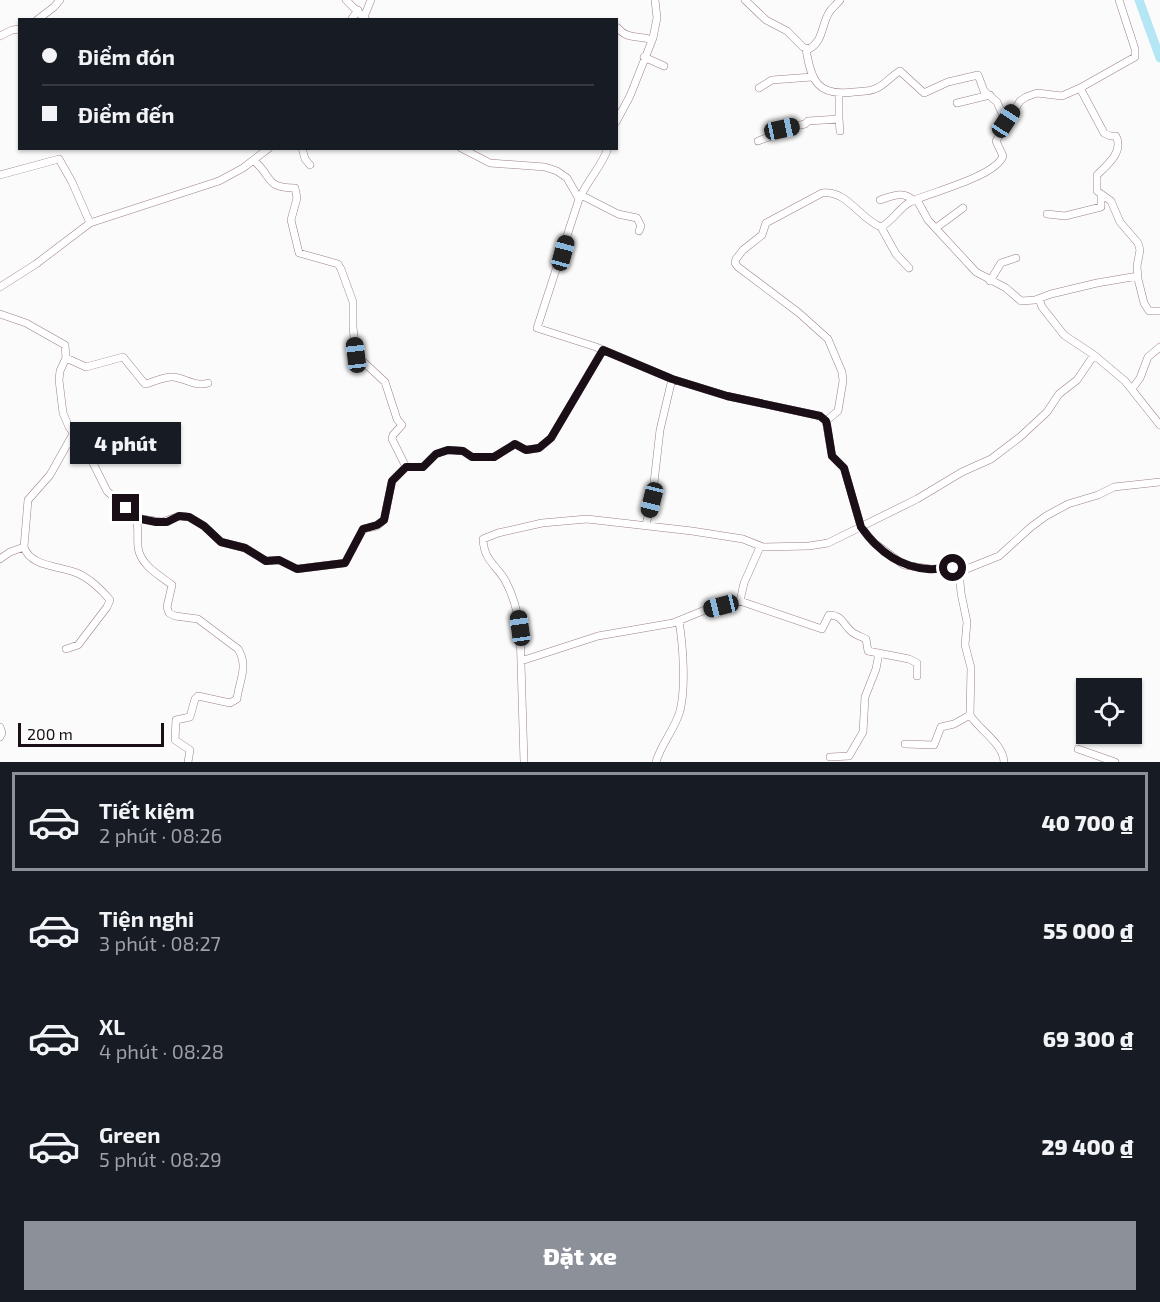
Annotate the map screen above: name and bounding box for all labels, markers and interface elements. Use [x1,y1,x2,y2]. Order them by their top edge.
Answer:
text: Điểm đón [78,43,175,69]
text: Điểm đến [78,101,174,127]
car [989,101,1023,141]
car [763,116,801,142]
car [550,233,576,273]
car [345,336,367,374]
callout: 4 phút [70,421,182,463]
text: 4 phút [94,431,157,455]
car [639,480,665,520]
route end [112,494,139,521]
route start [939,554,966,581]
car [701,593,741,619]
car [509,609,531,647]
map controls [1076,678,1142,744]
button: locate [1076,678,1142,744]
scale bar [18,720,164,748]
text: 200 m [27,724,73,743]
icon: car [27,795,81,849]
text: Tiết kiệm [99,797,195,823]
text: 40 700 ₫ [1042,809,1133,835]
text: 2 phút · 08:26 [99,823,222,847]
icon: car [27,903,81,957]
text: Tiện nghi [99,905,194,931]
text: 55 000 ₫ [1043,917,1133,943]
text: 3 phút · 08:27 [99,931,221,955]
icon: car [27,1011,81,1065]
text: XL [99,1013,125,1039]
text: 69 300 ₫ [1043,1025,1133,1051]
text: 4 phút · 08:28 [99,1039,224,1063]
icon: car [27,1119,81,1173]
text: Green [99,1121,161,1147]
text: 29 400 ₫ [1041,1133,1133,1159]
text: 5 phút · 08:29 [99,1147,222,1171]
button: Đặt xe [24,1221,1136,1290]

